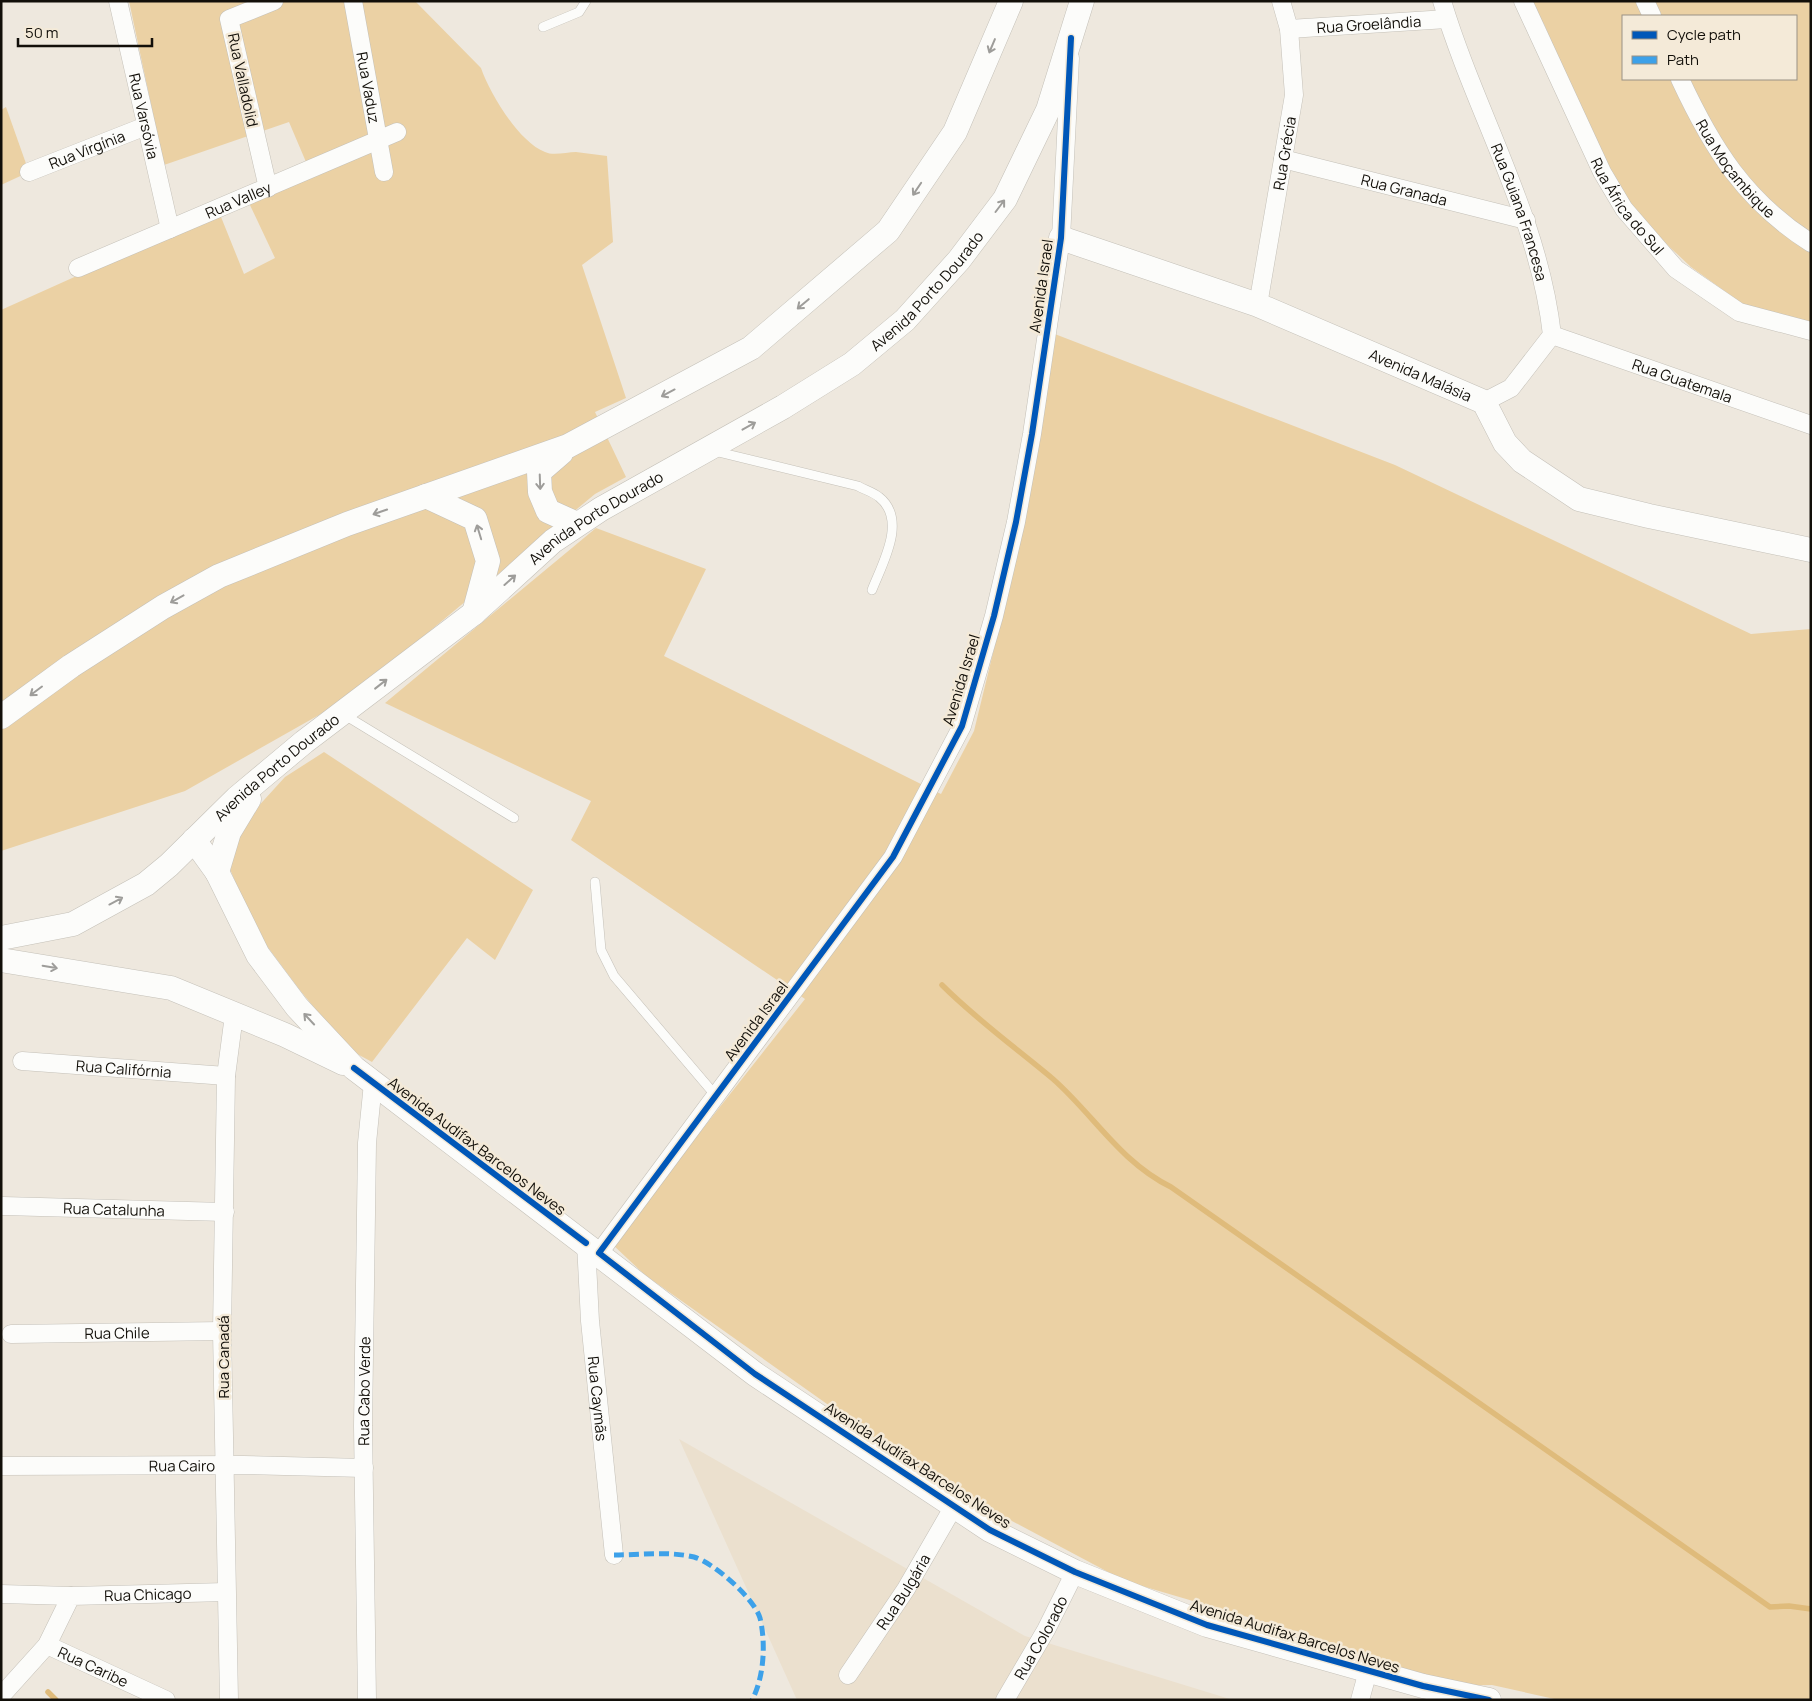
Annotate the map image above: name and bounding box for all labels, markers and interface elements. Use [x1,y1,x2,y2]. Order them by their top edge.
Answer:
street label: Rua Groelândia [1316,10,1422,38]
scale bar [18,15,151,47]
legend [1622,15,1797,80]
text: 50 m [25,22,59,43]
text: Cycle path [1667,24,1741,45]
street label: Rua Valladolid [223,31,263,129]
one-way arrow [987,38,996,53]
text: Path [1667,49,1699,70]
street label: Rua Vaduz [352,50,385,125]
street label: Rua Varsóvia [124,71,164,161]
street label: Rua Grécia [1267,115,1301,192]
street label: Rua Moçambique [1691,115,1780,223]
street label: Rua Virgínia [45,125,128,174]
street label: Rua Guiana Francesa [1486,140,1553,283]
street label: Rua África do Sul [1586,154,1669,259]
street label: Rua Granada [1359,169,1450,210]
street label: Rua Valley [202,176,274,223]
one-way arrow [911,182,922,196]
one-way arrow [994,200,1005,213]
street label: Avenida Porto Dourado [865,226,988,355]
street label: Avenida Israel [1024,238,1058,334]
one-way arrow [797,298,810,309]
street label: Avenida Malásia [1366,343,1475,406]
street label: Rua Guatemala [1629,353,1735,407]
one-way arrow [661,388,676,398]
one-way arrow [741,421,756,431]
street label: Avenida Porto Dourado [524,466,667,569]
one-way arrow [535,474,544,490]
one-way arrow [373,508,389,517]
one-way arrow [474,525,483,541]
one-way arrow [504,574,517,586]
one-way arrow [169,594,184,604]
street label: Avenida Israel [937,632,985,728]
one-way arrow [374,679,387,690]
one-way arrow [30,686,43,697]
street label: Avenida Porto Dourado [209,708,344,826]
one-way arrow [109,896,123,906]
one-way arrow [41,962,57,972]
street label: Avenida Israel [719,977,793,1065]
one-way arrow [303,1013,315,1026]
street label: Rua Califórnia [75,1054,172,1082]
street label: Avenida Audifax Barcelos Neves [384,1072,570,1220]
street label: Rua Catalunha [63,1197,165,1221]
street label: Rua Canadá [213,1315,234,1399]
street label: Rua Chile [84,1322,150,1343]
street label: Rua Cabo Verde [352,1336,375,1446]
street label: Rua Caymãs [583,1355,613,1442]
street label: Avenida Audifax Barcelos Neves [821,1397,1015,1533]
street label: Rua Cairo [149,1455,215,1476]
street label: Rua Bulgária [871,1550,935,1634]
street label: Rua Chicago [104,1582,192,1606]
street label: Rua Colorado [1009,1592,1072,1683]
street label: Avenida Audifax Barcelos Neves [1188,1594,1402,1678]
street label: Rua Caribe [55,1641,132,1692]

